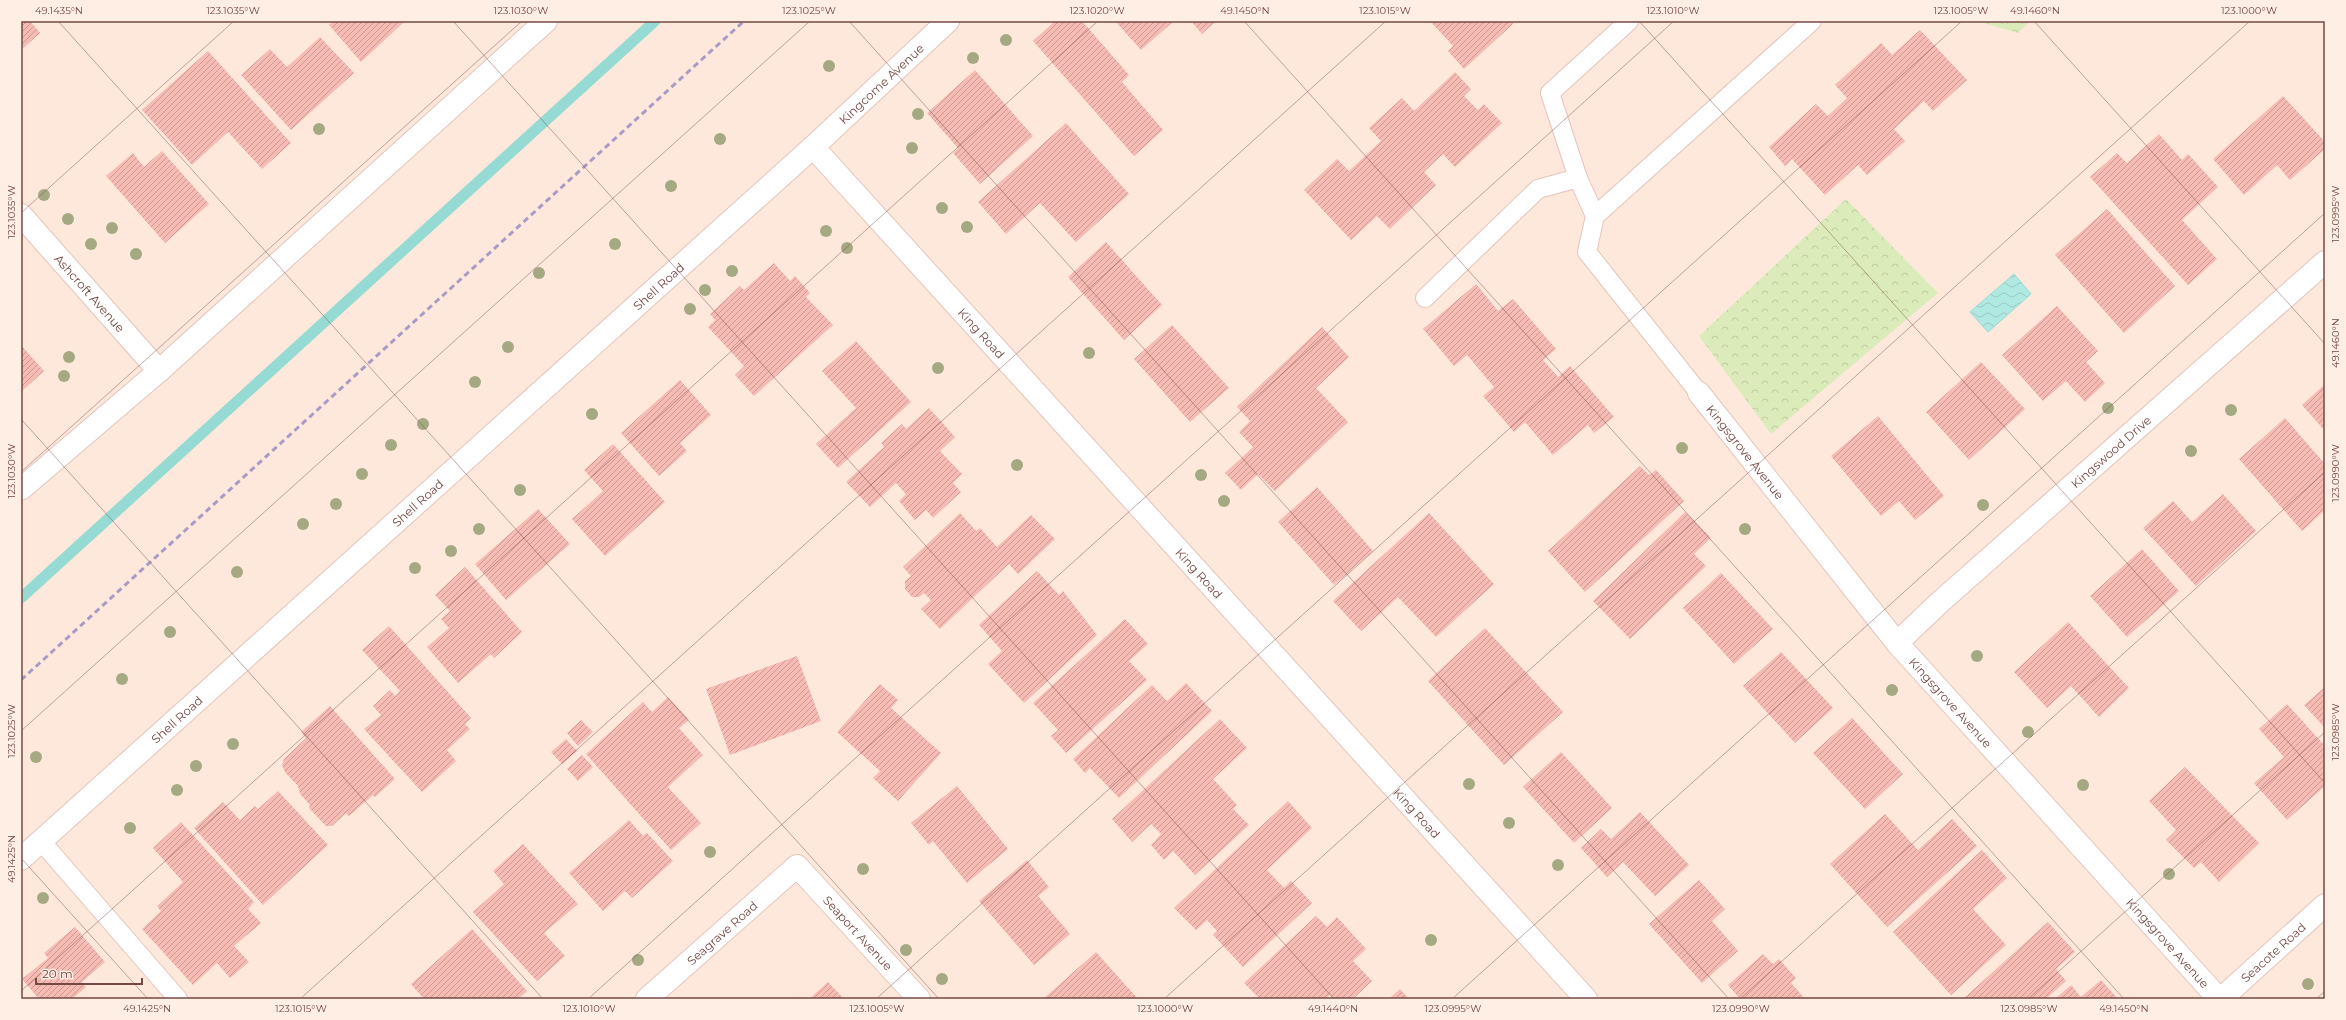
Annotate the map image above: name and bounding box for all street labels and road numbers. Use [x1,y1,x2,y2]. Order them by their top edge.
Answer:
street label: Kingcome Avenue [835,40,927,127]
street label: Ashcroft Avenue [52,251,128,335]
street label: Shell Road [630,259,687,313]
street label: King Road [955,305,1008,361]
street label: Kingsgrove Avenue [1704,402,1788,502]
street label: Kingswood Drive [2067,412,2154,491]
street label: Shell Road [389,476,446,530]
street label: King Road [1173,545,1226,601]
street label: Kingsgrove Avenue [1906,654,1995,751]
street label: Shell Road [148,692,205,746]
street label: King Road [1390,785,1444,841]
street label: Seaport Avenue [820,892,896,973]
street label: Kingsgrove Avenue [2123,895,2213,991]
street label: Seagrave Road [683,897,760,968]
street label: Seacote Road [2237,919,2308,985]

